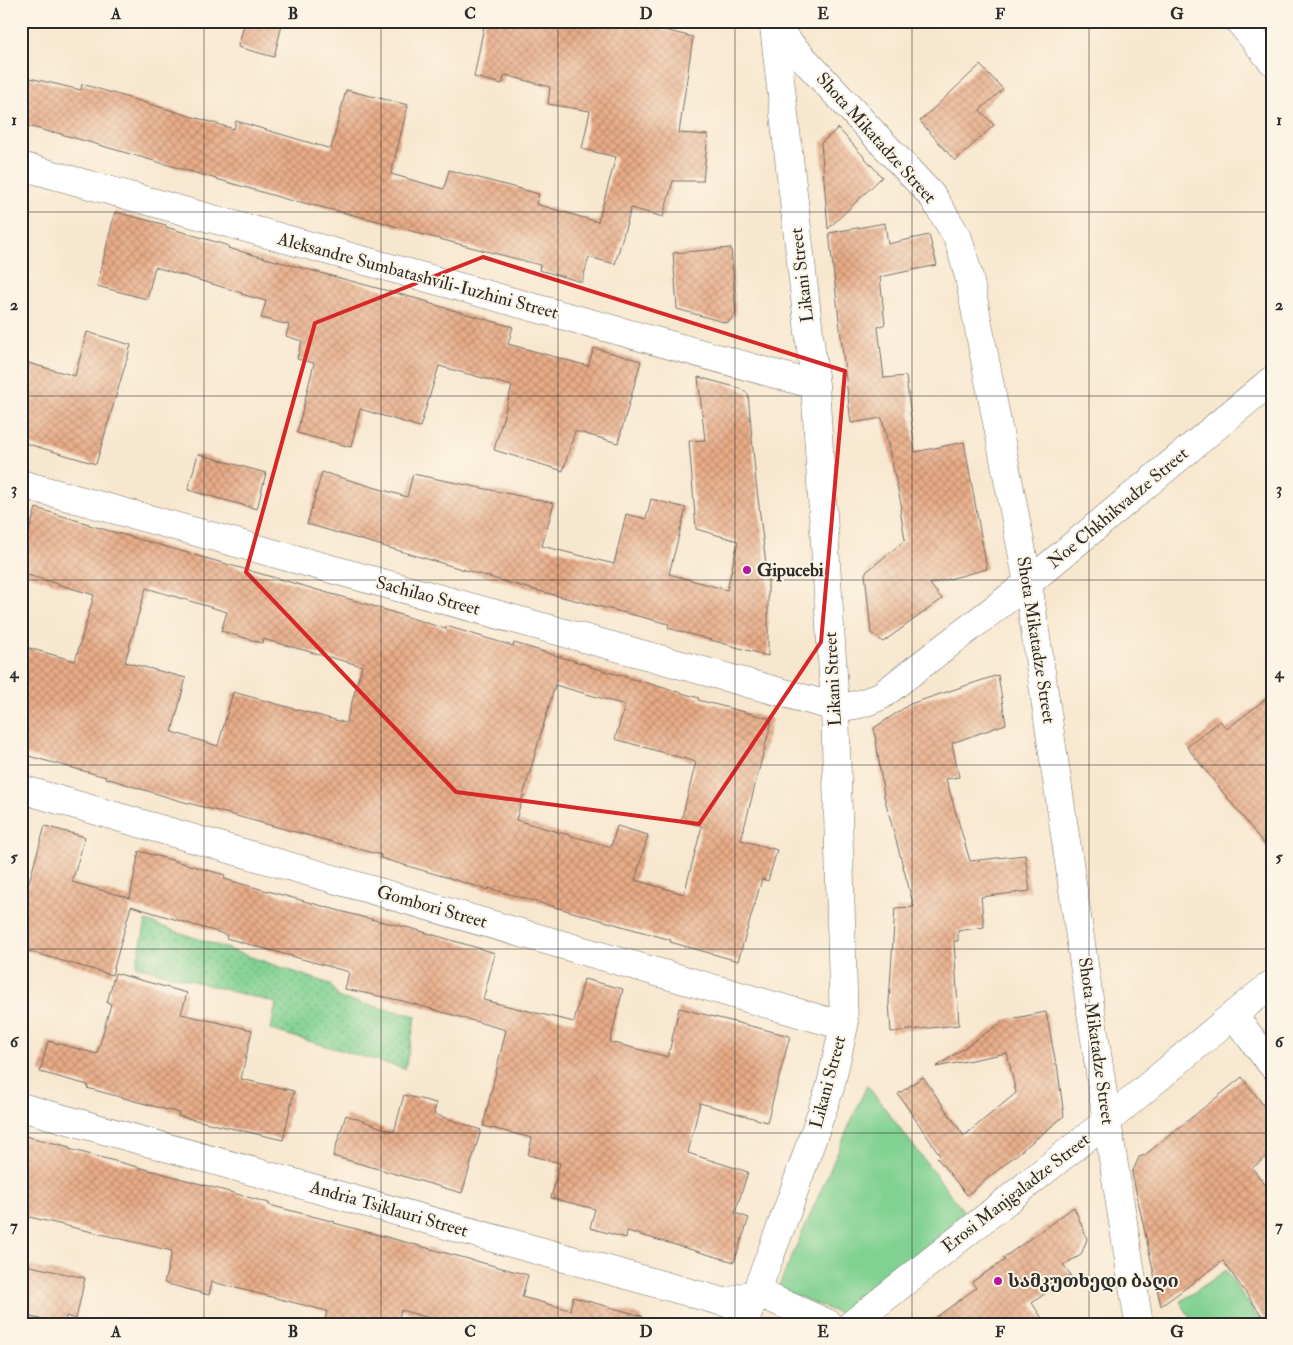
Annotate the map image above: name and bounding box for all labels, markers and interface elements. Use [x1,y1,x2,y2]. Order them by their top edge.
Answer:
text: A [110,4,122,24]
text: B [288,4,298,24]
text: C [464,4,476,24]
text: D [639,4,653,24]
text: E [817,4,829,24]
text: F [995,4,1005,24]
text: G [1170,4,1184,24]
street label: Shota Mikatadze Street [811,68,941,208]
text: 1 [11,110,17,130]
text: 1 [1276,110,1282,130]
street label: Likani Street [785,226,819,324]
street label: Aleksandre Sumbatashvili-Iuzhini Street [274,227,561,325]
text: 2 [10,295,18,315]
text: 2 [1275,295,1283,315]
street label: Noe Chkhikvadze Street [1043,442,1193,574]
text: 3 [11,479,17,499]
text: 3 [1276,479,1282,499]
street label: Shota Mikatadze Street [1011,555,1061,725]
place label: Gipucebi [757,559,824,582]
marker: Gipucebi [741,564,753,576]
street label: Sachilao Street [373,571,483,621]
street label: Likani Street [819,631,847,727]
text: 4 [9,663,20,683]
text: 4 [1274,663,1285,683]
text: 5 [10,847,18,867]
text: 5 [1275,847,1283,867]
street label: Gombori Street [374,880,490,934]
street label: Shota Mikatadze Street [1073,956,1119,1126]
text: 6 [10,1032,20,1052]
text: 6 [1275,1032,1285,1052]
street label: Likani Street [805,1033,851,1131]
street label: Erosi Manjgaladze Street [937,1128,1095,1258]
street label: Andria Tsiklauri Street [306,1175,471,1243]
text: 7 [10,1216,18,1236]
text: 7 [1275,1216,1283,1236]
place label: სამკუთხედი ბაღი [1008,1270,1179,1293]
marker: სამკუთხედი ბაღი [992,1275,1004,1287]
text: A [110,1322,122,1342]
text: B [288,1322,298,1342]
text: C [464,1322,476,1342]
text: D [639,1322,653,1342]
text: E [817,1322,829,1342]
text: F [995,1322,1005,1342]
text: G [1170,1322,1184,1342]

